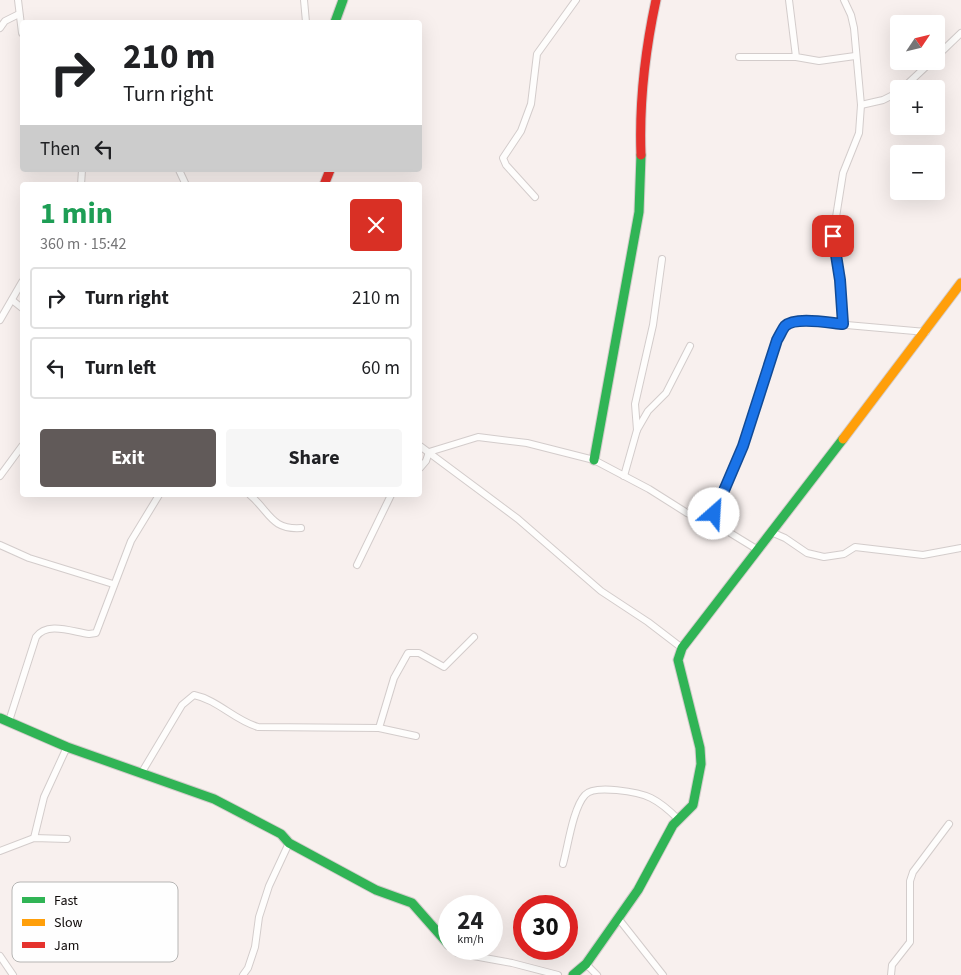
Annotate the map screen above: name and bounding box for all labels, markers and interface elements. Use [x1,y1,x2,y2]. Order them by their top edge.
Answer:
north arrow [890,15,945,70]
map controls [890,15,945,200]
text: 210 m [123,32,215,82]
icon: right [40,40,105,105]
text: Turn right [123,78,213,110]
button: + [890,80,945,135]
icon: left [90,135,118,163]
text: Then [40,136,80,163]
button: − [890,145,945,200]
text: 1 min [40,192,113,235]
button: close [350,199,402,251]
pin [812,215,854,257]
icon: arrive [819,222,847,250]
text: 360 m · 15:42 [40,233,127,255]
icon: right [42,284,70,312]
text: Turn right [85,285,169,312]
text: 210 m [352,285,400,312]
icon: left [42,354,70,382]
text: Turn left [85,355,156,382]
text: 60 m [362,355,400,382]
button: Exit [40,429,216,487]
button: Share [226,429,402,487]
position arrow [687,487,739,539]
legend [12,882,178,962]
text: Fast [54,891,78,911]
speed limit sign: 30 [513,895,578,960]
text: 24 [457,903,484,939]
text: Slow [54,913,83,933]
text: km/h [457,931,484,948]
text: Jam [54,936,79,956]

